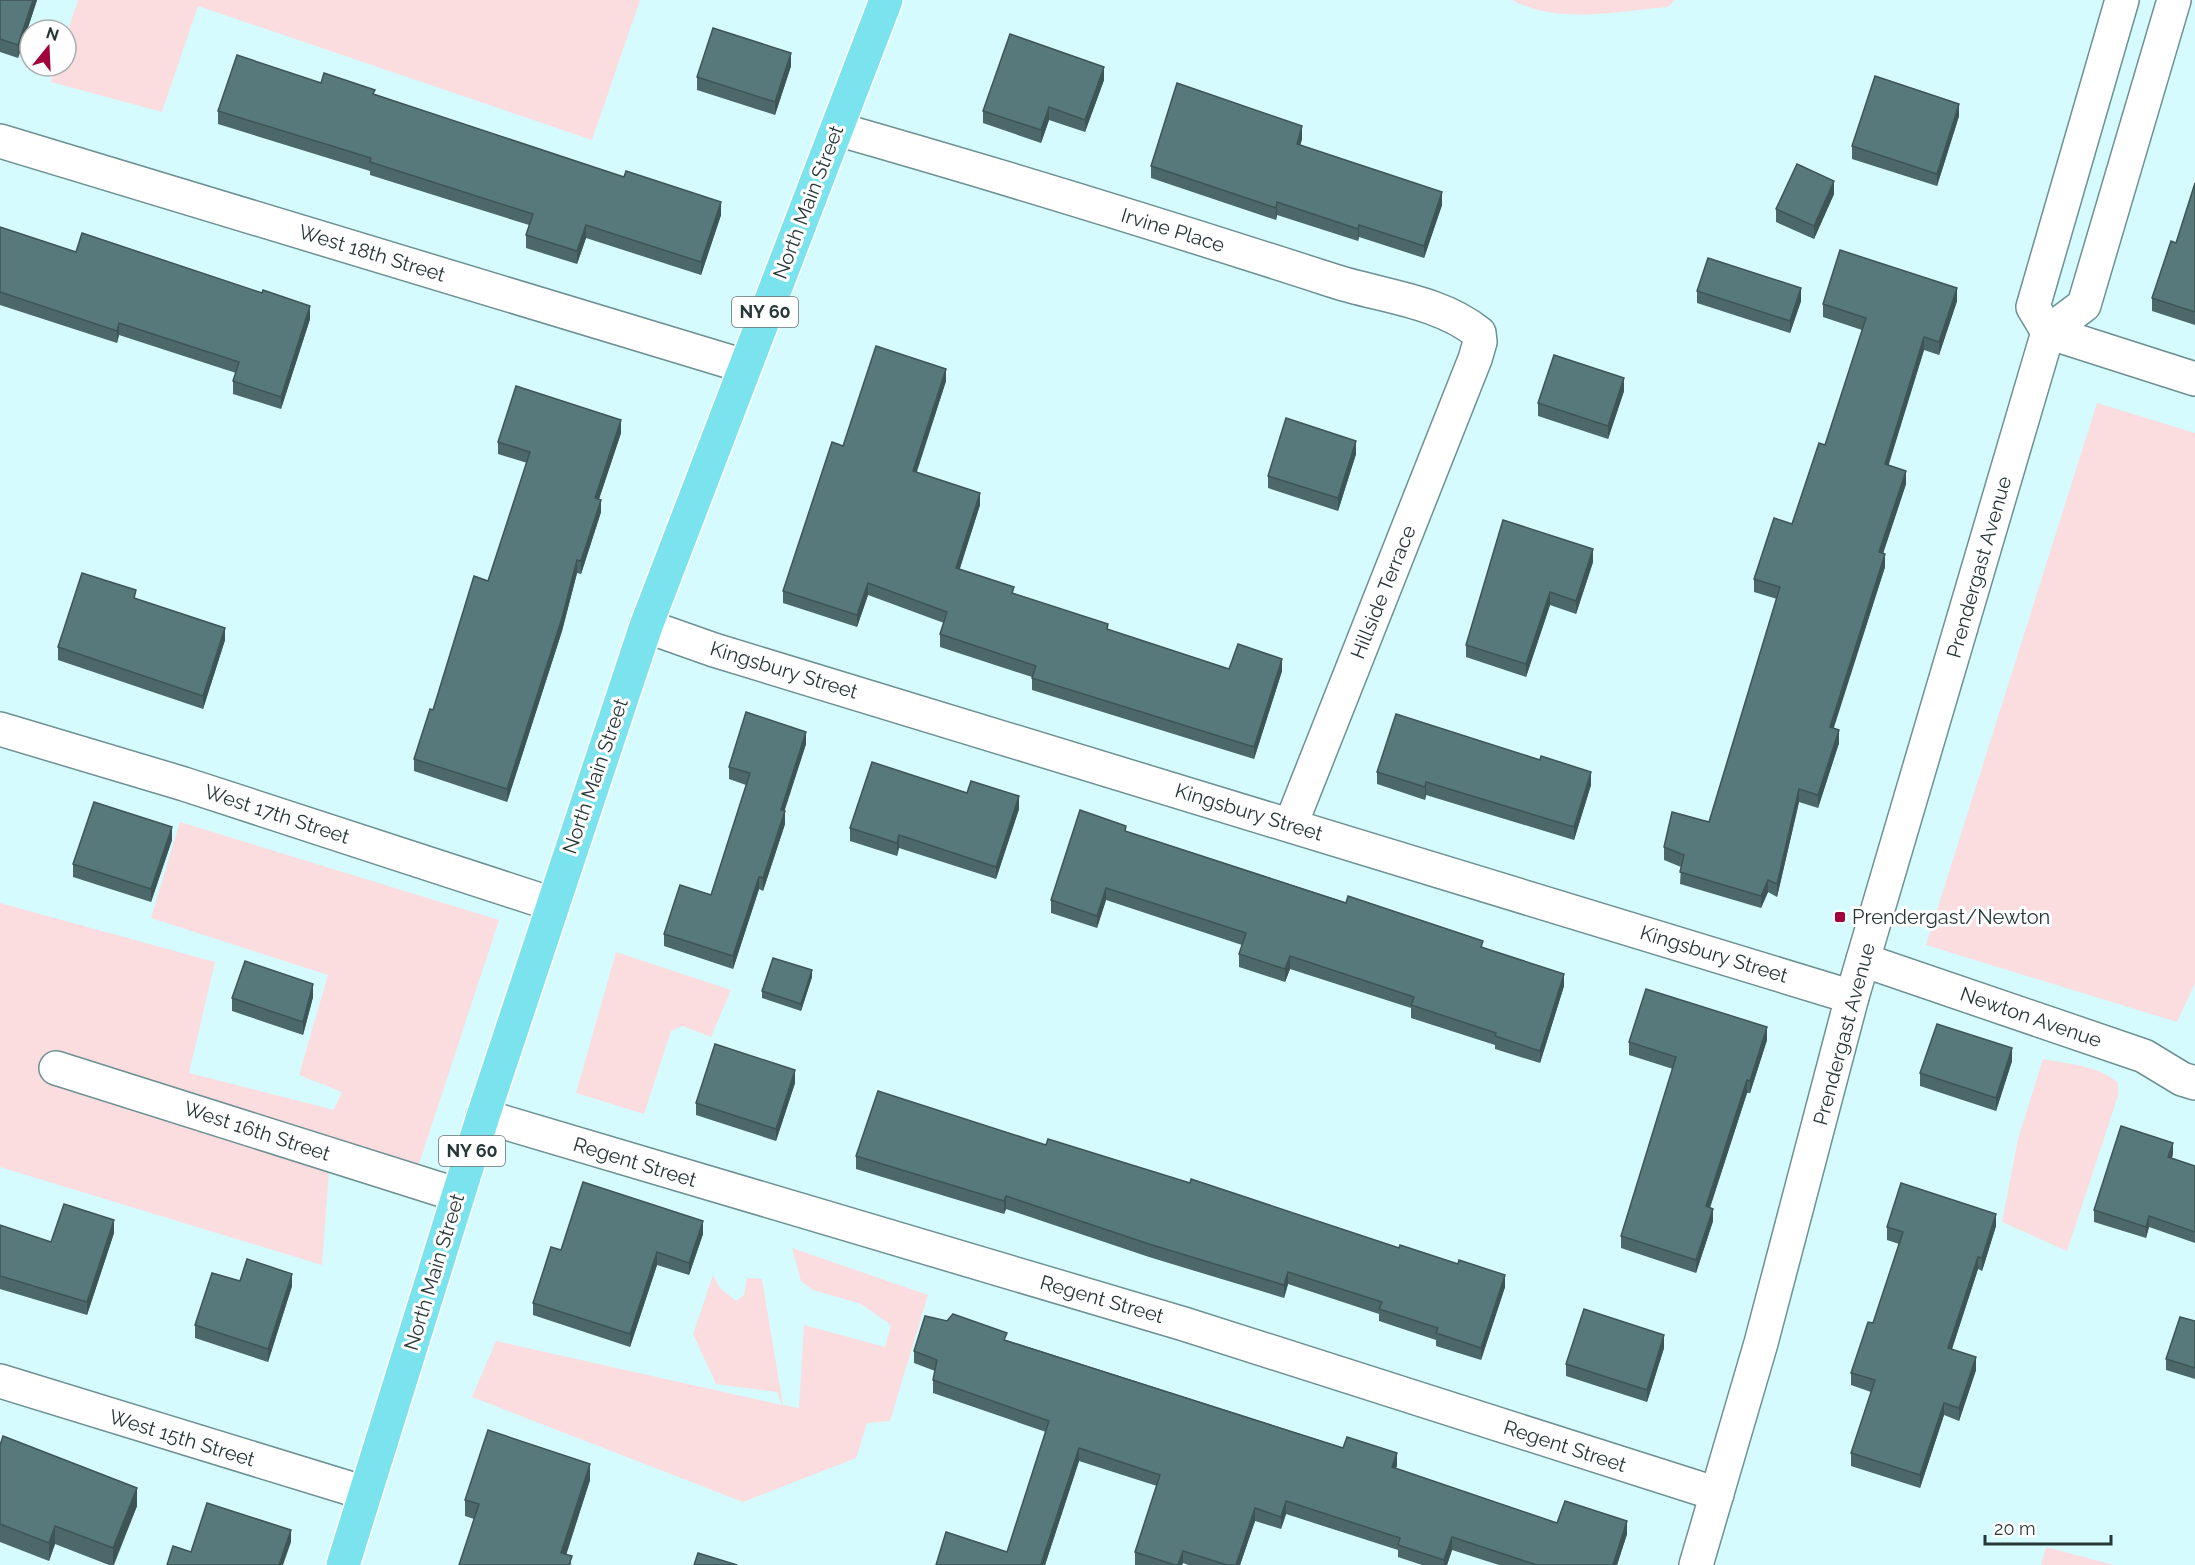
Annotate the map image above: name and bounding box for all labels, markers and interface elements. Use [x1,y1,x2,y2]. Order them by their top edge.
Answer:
north arrow [18,18,78,78]
text: N [44,23,61,45]
street label: North Main Street [768,122,848,282]
street label: Irvine Place [1118,203,1228,257]
street label: West 18th Street [296,219,449,287]
road number: NY 60 [732,297,798,327]
street label: Prendergast Avenue [1942,473,2016,661]
street label: Hillside Terrace [1345,521,1421,662]
street label: Kingsbury Street [707,636,861,704]
street label: North Main Street [557,695,633,857]
street label: Kingsbury Street [1172,778,1326,846]
street label: West 17th Street [202,779,353,849]
place label: Prendergast/Newton [1852,905,2050,929]
marker: Prendergast/Newton [1833,910,1847,924]
street label: Kingsbury Street [1637,920,1791,988]
street label: Prendergast Avenue [1808,940,1880,1128]
street label: Newton Avenue [1957,982,2105,1052]
street label: West 16th Street [181,1096,333,1166]
street label: Regent Street [571,1132,700,1192]
road number: NY 60 [439,1136,505,1166]
street label: North Main Street [399,1190,469,1353]
street label: Regent Street [1037,1270,1167,1328]
street label: West 15th Street [106,1404,258,1472]
street label: Regent Street [1501,1415,1630,1477]
scale bar [1985,1508,2111,1546]
text: 20 m [1994,1518,2036,1539]

